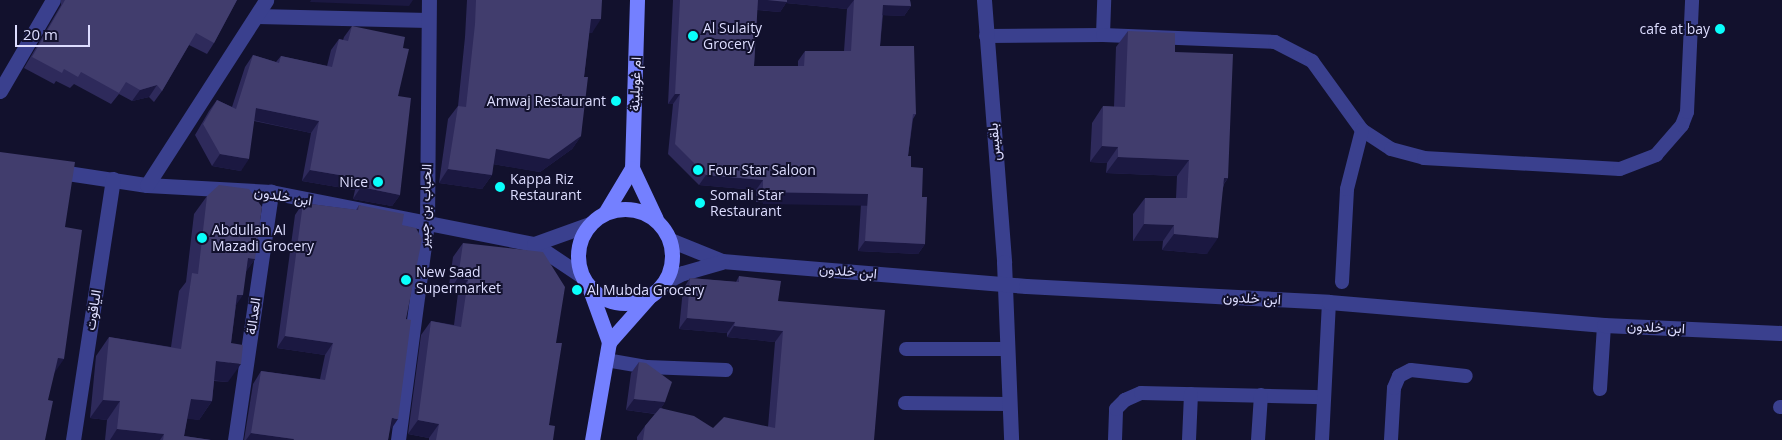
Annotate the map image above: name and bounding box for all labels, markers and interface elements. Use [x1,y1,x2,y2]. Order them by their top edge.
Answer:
scale bar [18,15,92,47]
place label: Al Sulaity Grocery [703,20,762,52]
place label: cafe at bay [1640,21,1710,37]
marker: cafe at bay [1714,23,1726,35]
text: 20 m [23,24,58,44]
marker: Al Sulaity Grocery [687,30,699,42]
street label: ام غويلينة [626,56,644,112]
place label: Amwaj Restaurant [487,93,606,109]
marker: Amwaj Restaurant [610,95,622,107]
street label: بلقيس [984,122,1004,162]
place label: Four Star Saloon [708,162,816,178]
street label: الحباب بن جبير [415,164,435,248]
marker: Four Star Saloon [692,164,704,176]
place label: Kappa Riz Restaurant [510,171,582,203]
place label: Nice [339,174,368,190]
marker: Nice [372,176,384,188]
marker: Kappa Riz Restaurant [494,181,506,193]
street label: ابن خلدون [253,183,313,209]
place label: Somali Star Restaurant [710,187,784,220]
marker: Somali Star Restaurant [694,197,706,209]
place label: Abdullah Al Mazadi Grocery [212,222,314,254]
marker: Abdullah Al Mazadi Grocery [196,232,208,244]
street label: ابن خلدون [818,260,878,282]
place label: New Saad Supermarket [416,264,501,296]
marker: New Saad Supermarket [400,274,412,286]
place label: Al Mubda Grocery [587,282,704,298]
marker: Al Mubda Grocery [571,284,583,296]
street label: الياقوت [82,288,104,332]
street label: ابن خلدون [1223,288,1281,308]
street label: العدالة [242,296,264,336]
street label: ابن خلدون [1627,317,1685,337]

